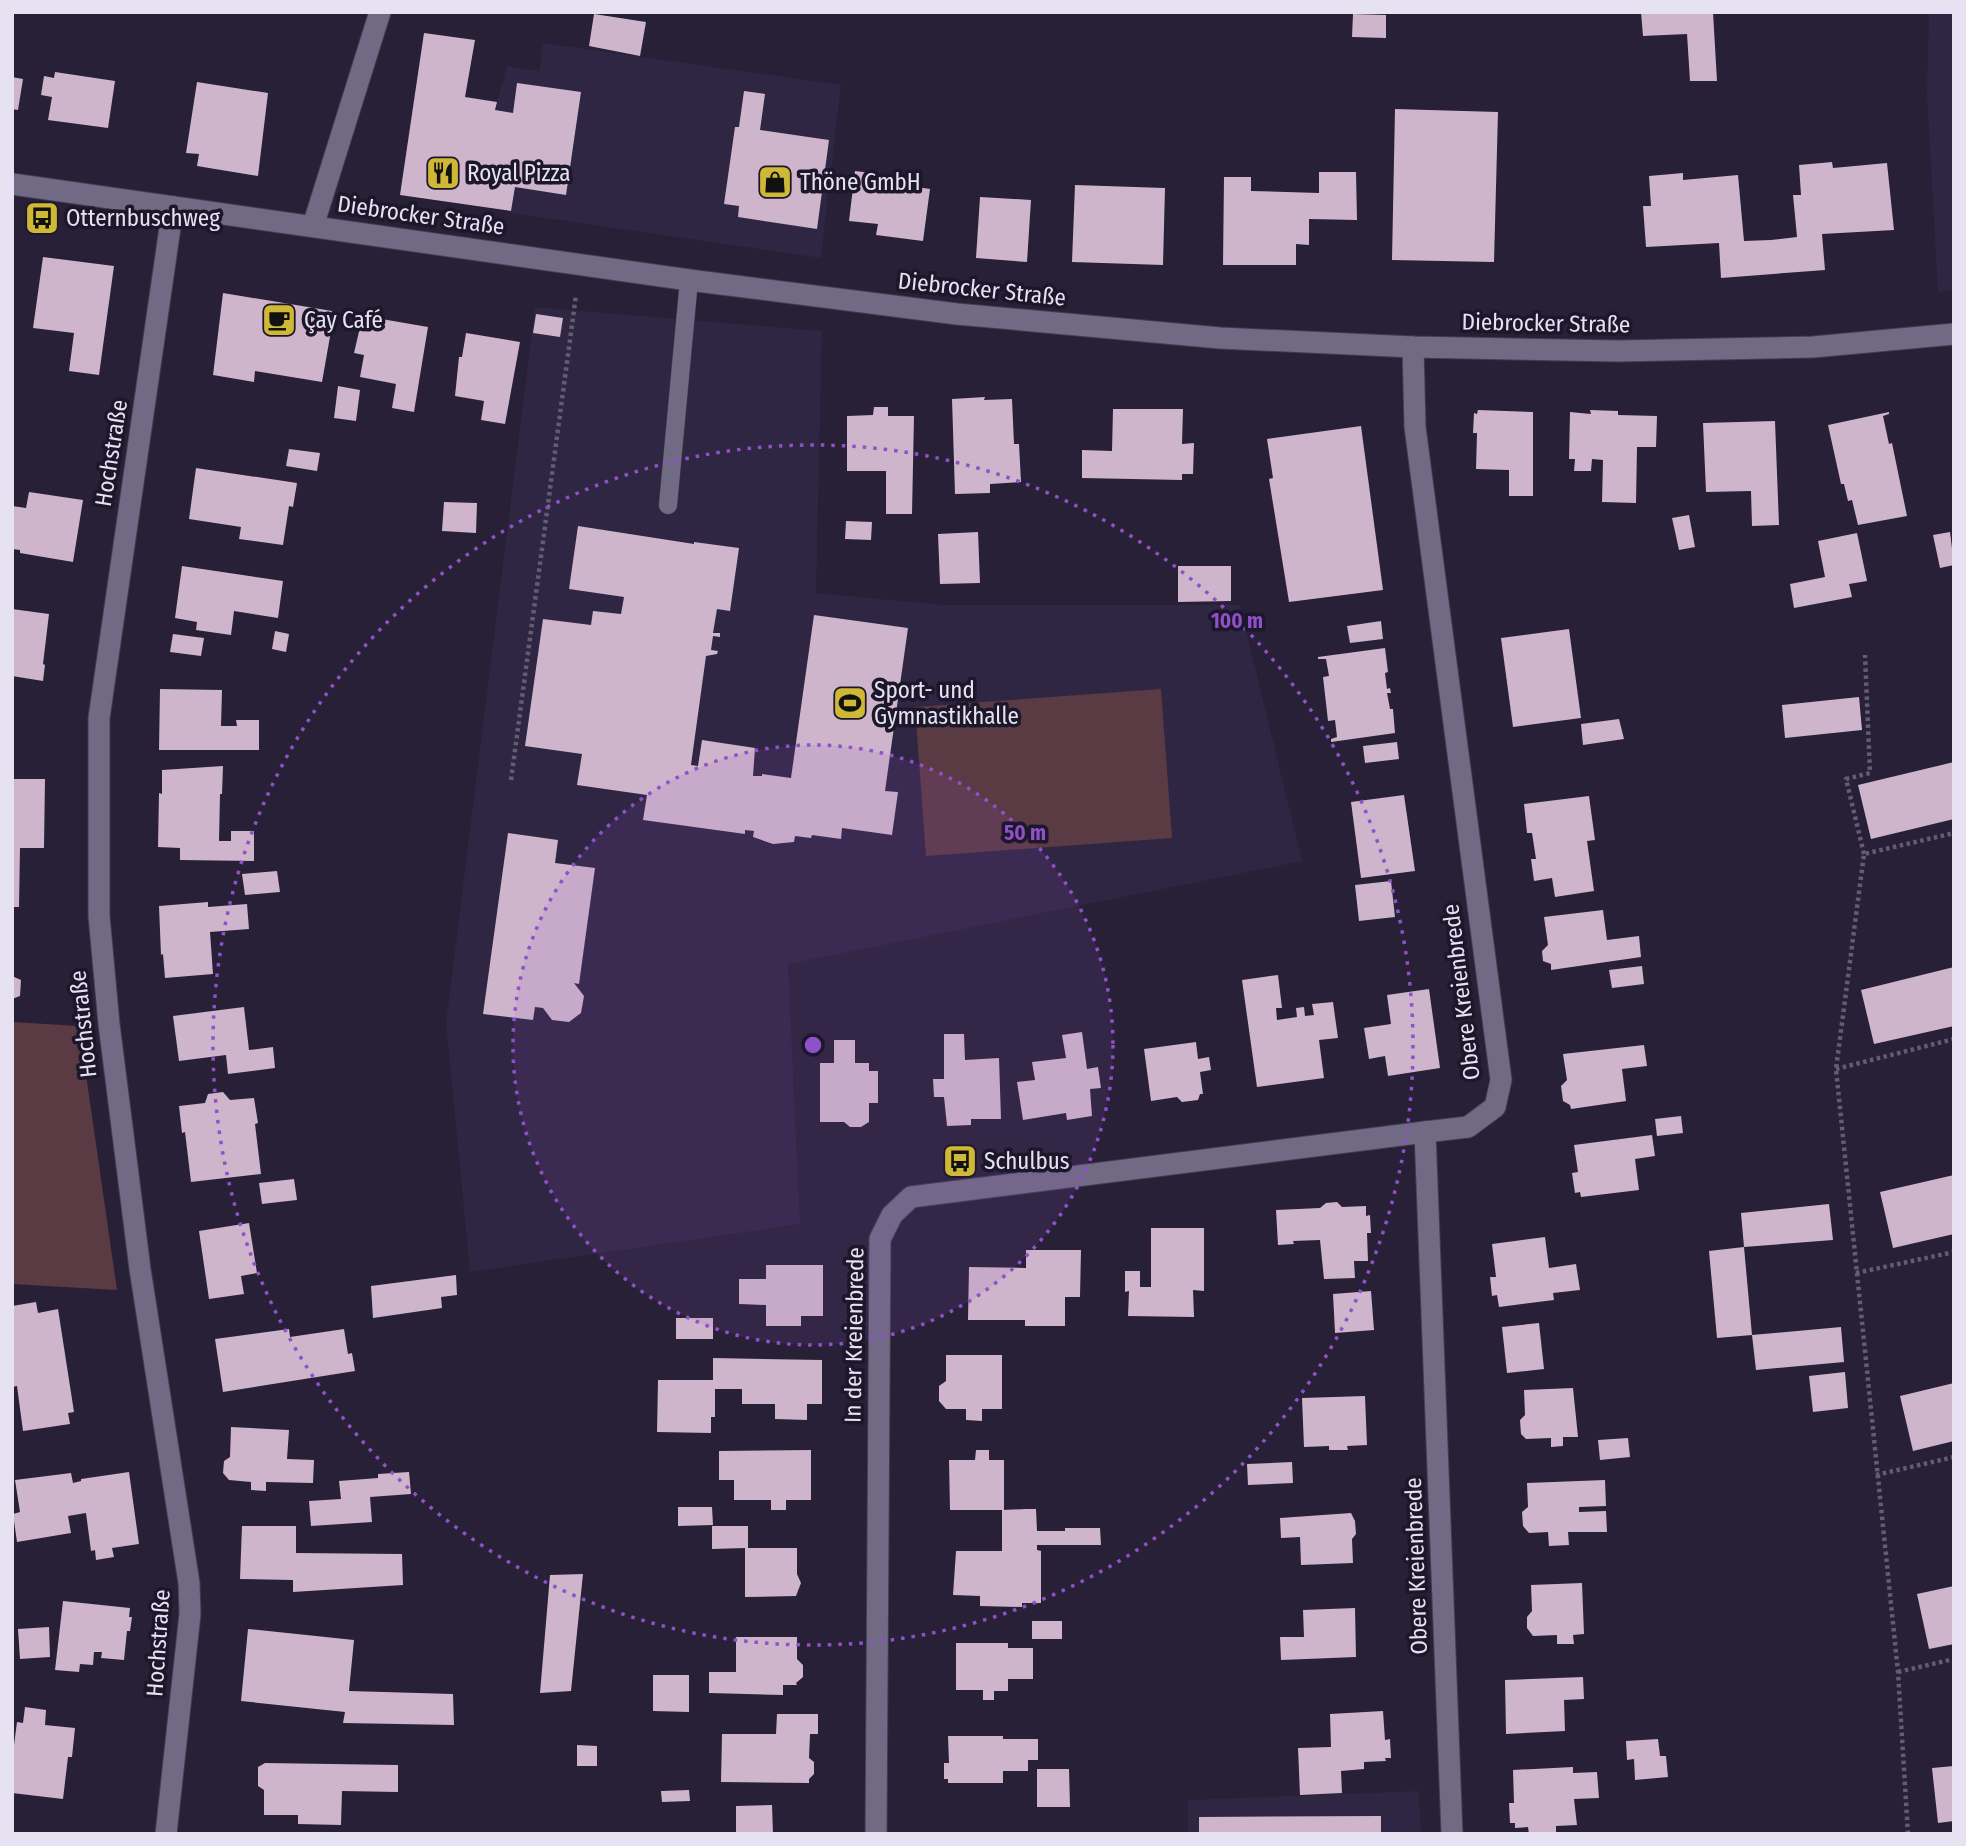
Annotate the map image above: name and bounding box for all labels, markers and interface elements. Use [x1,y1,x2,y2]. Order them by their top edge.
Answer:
restaurant icon: Royal Pizza [424,154,462,192]
place label: Royal Pizza [467,159,571,187]
shop icon: Thöne GmbH [756,163,794,201]
place label: Thöne GmbH [800,168,921,196]
street label: Diebrocker Straße [336,189,506,241]
bus stop icon: Otternbuschweg [23,199,61,237]
place label: Otternbuschweg [66,204,220,232]
street label: Diebrocker Straße [897,266,1067,312]
cafe icon: Çay Café [260,301,298,339]
place label: Çay Café [304,306,383,334]
street label: Diebrocker Straße [1461,308,1631,338]
street label: Hochstraße [89,398,133,508]
text: 100 m [1211,608,1263,634]
place label: Sport- und Gymnastikhalle [874,676,1019,730]
sports icon: Sport- und Gymnastikhalle [831,684,869,722]
text: 50 m [1004,820,1046,846]
street label: Obere Kreienbrede [1436,902,1486,1082]
street label: Hochstraße [63,969,103,1079]
centre of rings [801,1033,825,1057]
bus stop icon: Schulbus [941,1142,979,1180]
place label: Schulbus [984,1147,1070,1175]
street label: In der Kreienbrede [838,1247,870,1423]
street label: Obere Kreienbrede [1399,1477,1433,1655]
street label: Hochstraße [140,1588,176,1698]

